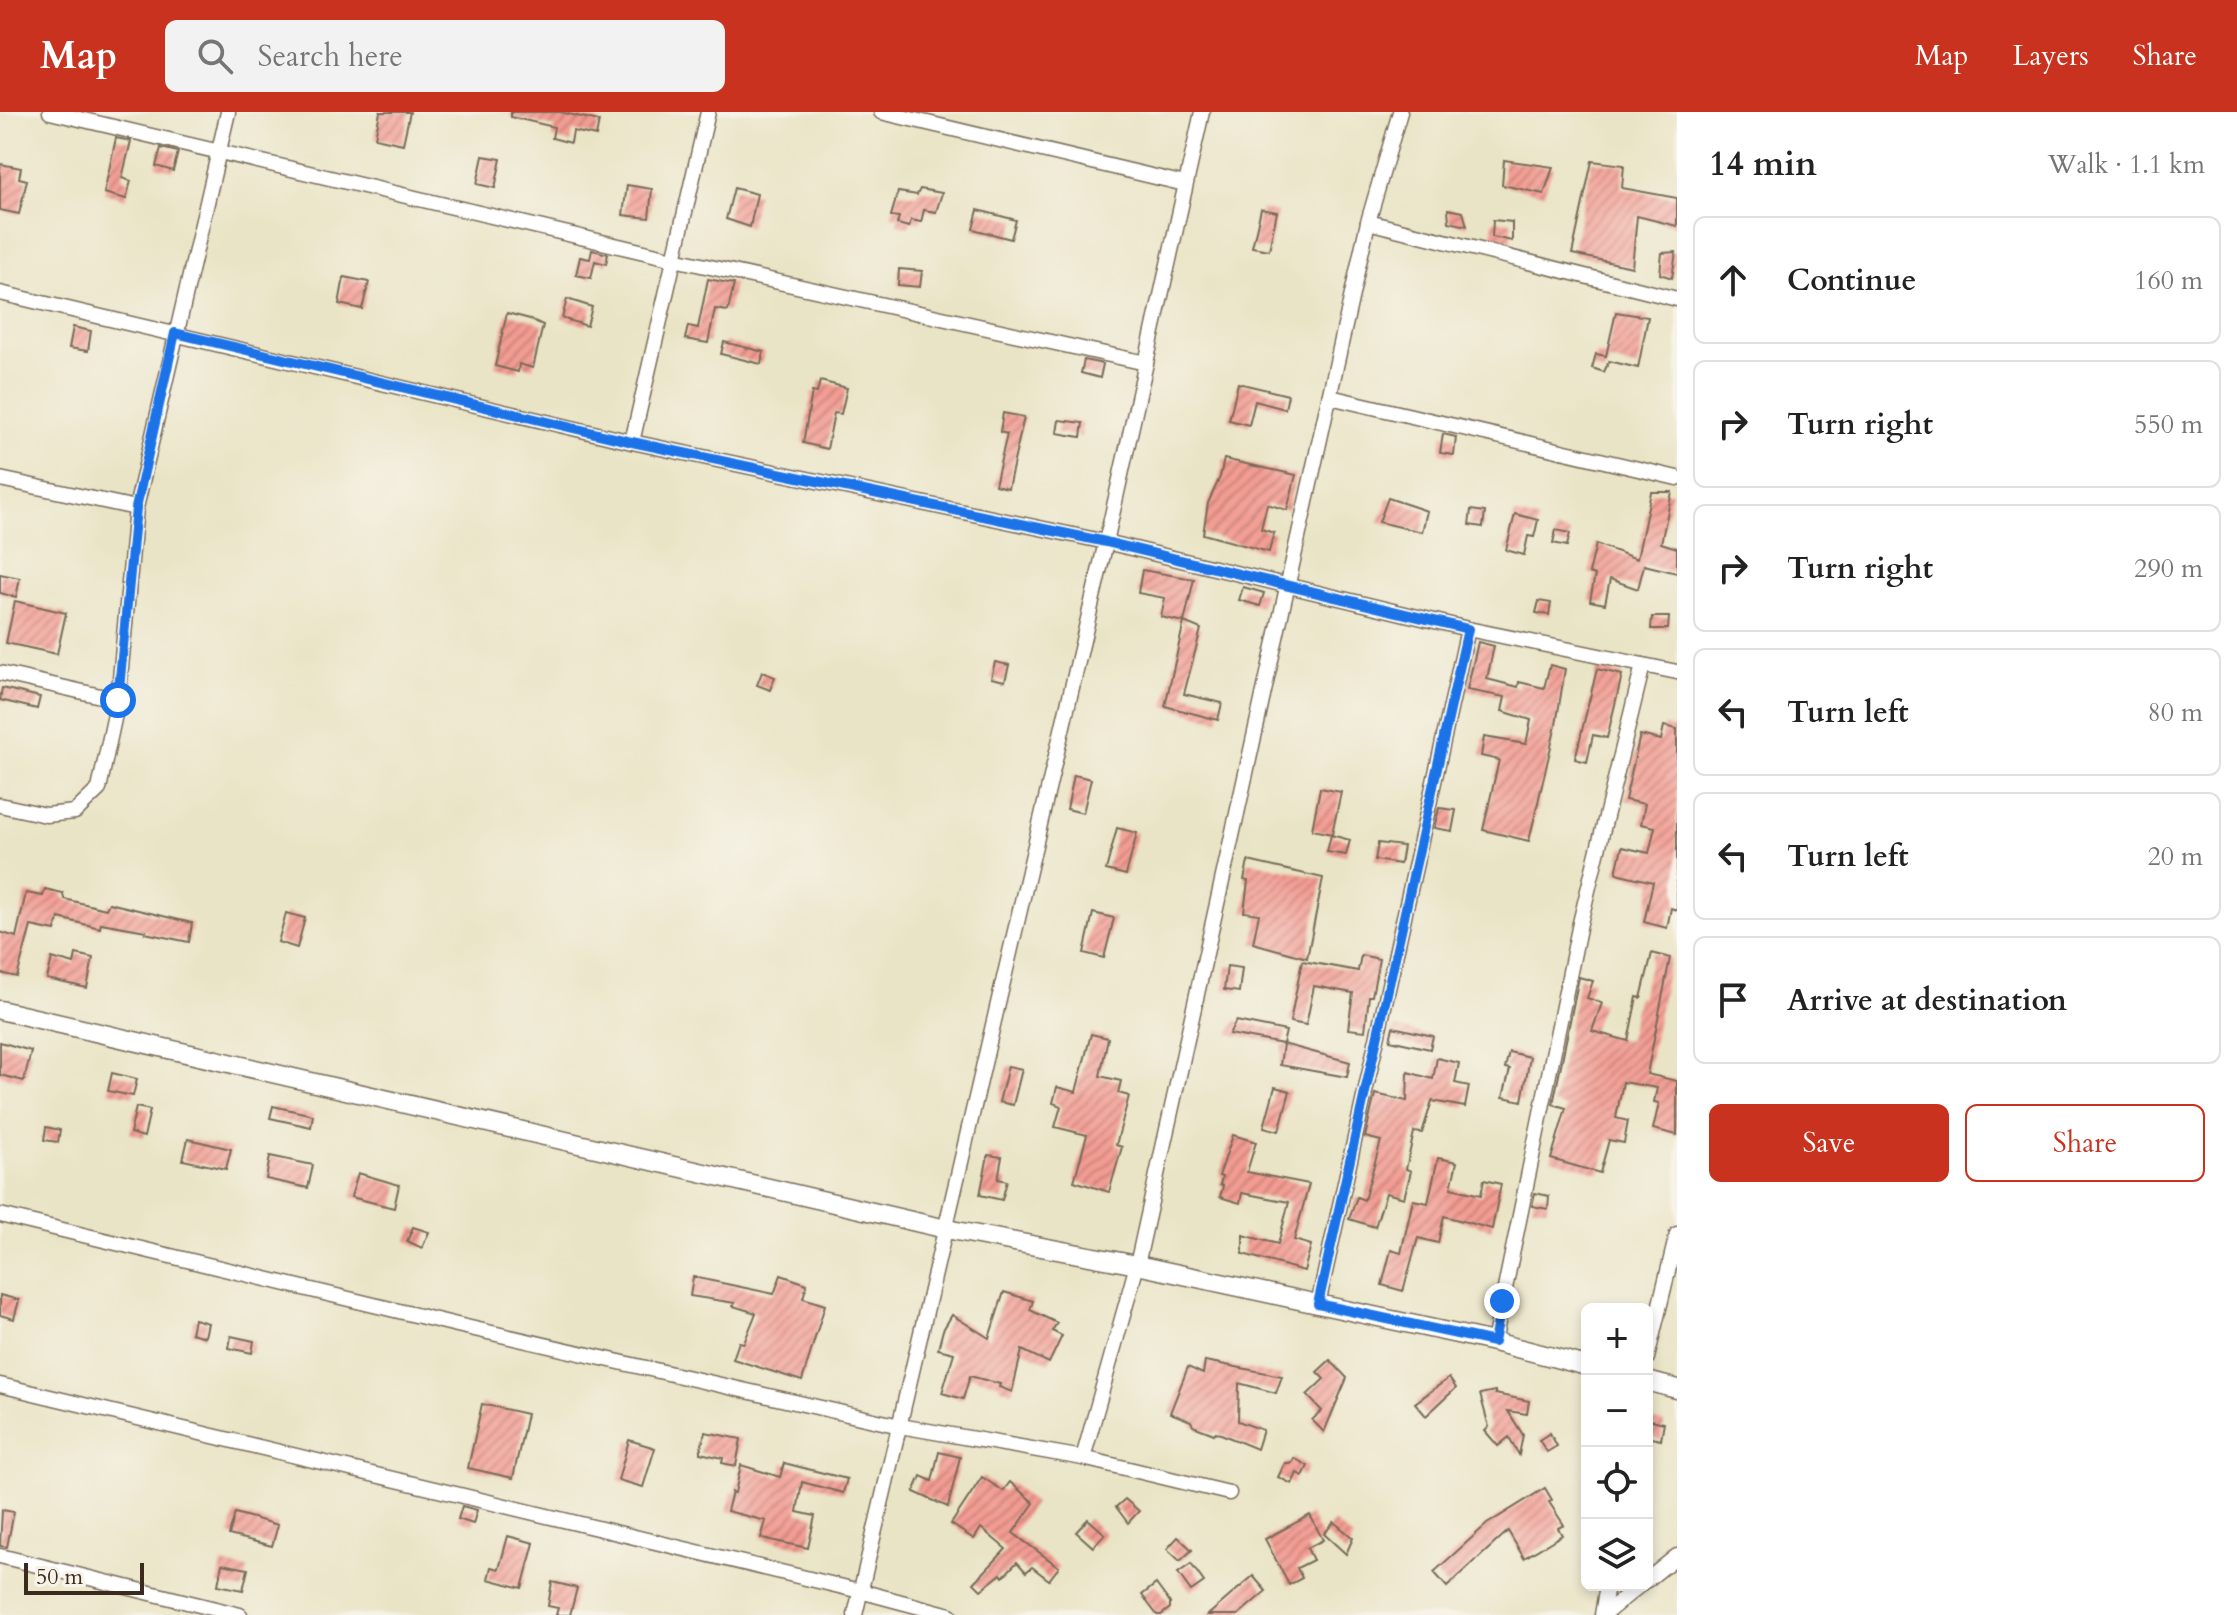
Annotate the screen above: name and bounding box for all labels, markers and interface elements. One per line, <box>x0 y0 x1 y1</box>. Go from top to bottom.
search box <box>165 20 725 92</box>
text: Map <box>40 30 117 82</box>
icon: search <box>193 34 237 78</box>
text: Search here <box>257 36 403 77</box>
text: Map <box>1915 37 1968 75</box>
text: Layers <box>2012 37 2089 75</box>
text: Share <box>2133 37 2197 75</box>
text: 14 min <box>1709 141 1817 187</box>
text: Walk · 1.1 km <box>2048 147 2205 182</box>
icon: ahead <box>1711 258 1755 302</box>
text: Continue <box>1787 260 1916 301</box>
text: 160 m <box>2134 263 2203 298</box>
icon: right <box>1711 402 1755 446</box>
text: Turn right <box>1787 404 1933 445</box>
text: 550 m <box>2134 407 2203 442</box>
icon: right <box>1711 546 1755 590</box>
text: Turn right <box>1787 548 1933 589</box>
text: 290 m <box>2134 551 2203 586</box>
route start <box>100 682 136 718</box>
icon: left <box>1711 690 1755 734</box>
text: Turn left <box>1787 692 1909 733</box>
text: 80 m <box>2147 695 2203 730</box>
icon: left <box>1711 834 1755 878</box>
text: Turn left <box>1787 836 1909 877</box>
text: 20 m <box>2147 839 2203 874</box>
icon: arrive <box>1711 978 1755 1022</box>
text: Arrive at destination <box>1787 980 2067 1021</box>
button: Save <box>1709 1104 1949 1182</box>
button: Share <box>1965 1104 2205 1182</box>
route end <box>1484 1283 1520 1319</box>
map controls <box>1581 1303 1653 1591</box>
button: + <box>1581 1303 1653 1375</box>
button: − <box>1581 1375 1653 1447</box>
button: locate <box>1581 1447 1653 1519</box>
button: layers <box>1581 1519 1653 1591</box>
scale bar <box>24 1559 144 1595</box>
text: 50 m <box>36 1562 83 1592</box>

